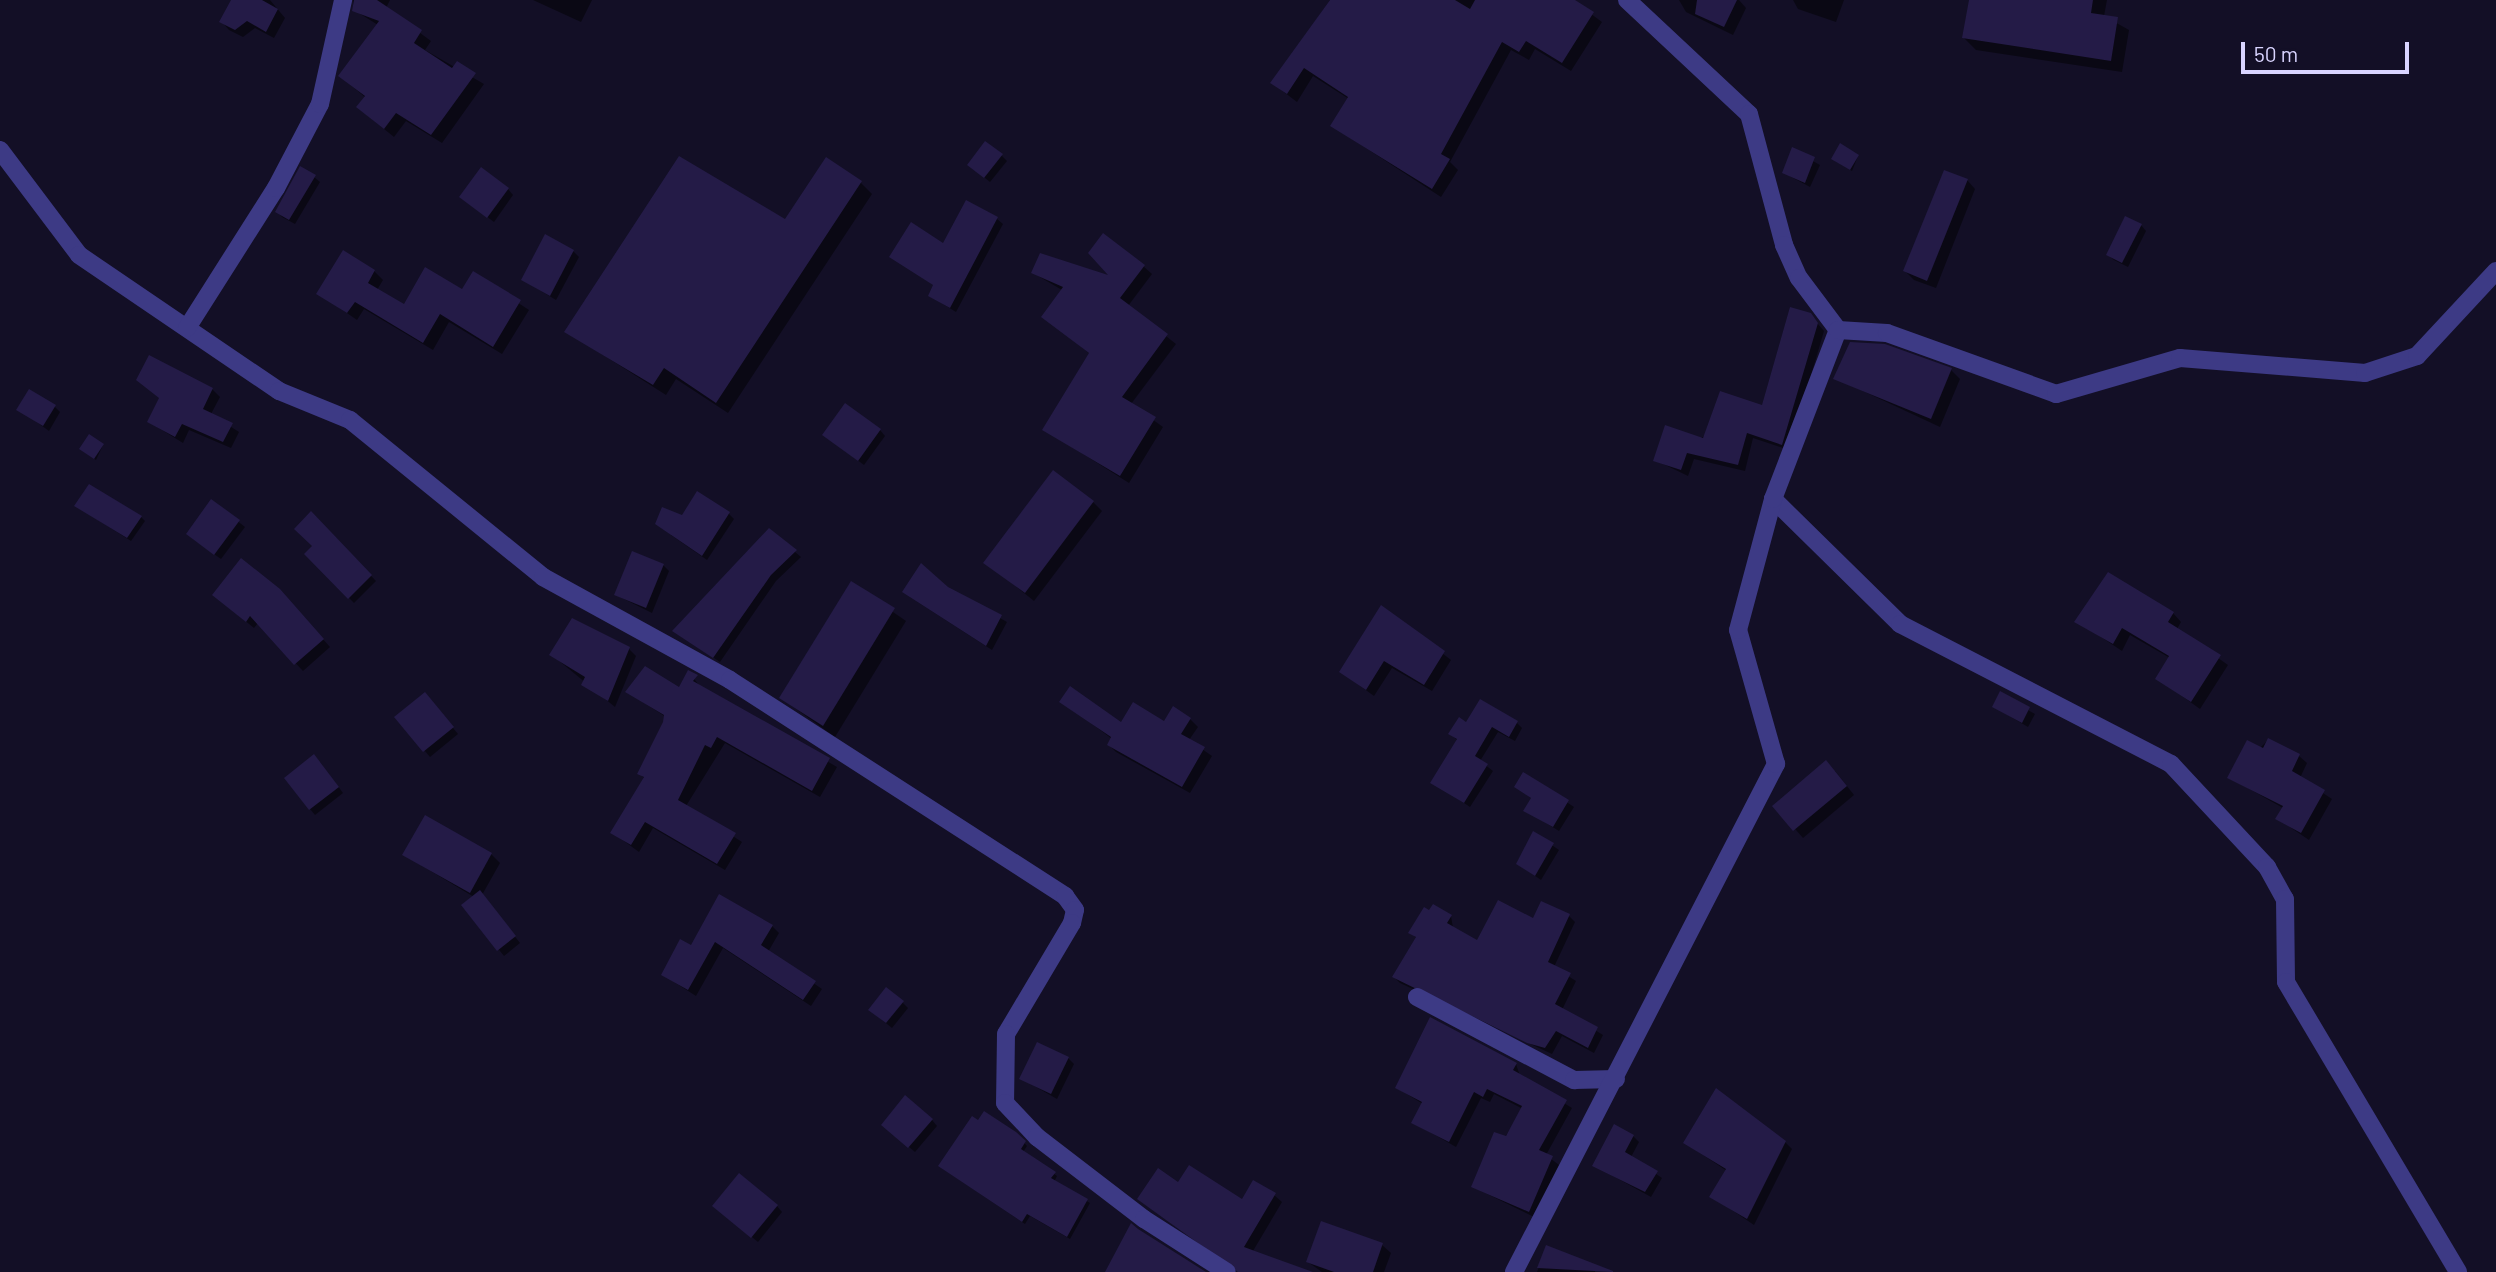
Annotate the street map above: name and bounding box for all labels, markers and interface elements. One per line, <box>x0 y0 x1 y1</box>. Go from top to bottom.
scale bar <box>2244 28 2412 72</box>
text: 50 m <box>2254 41 2298 66</box>

